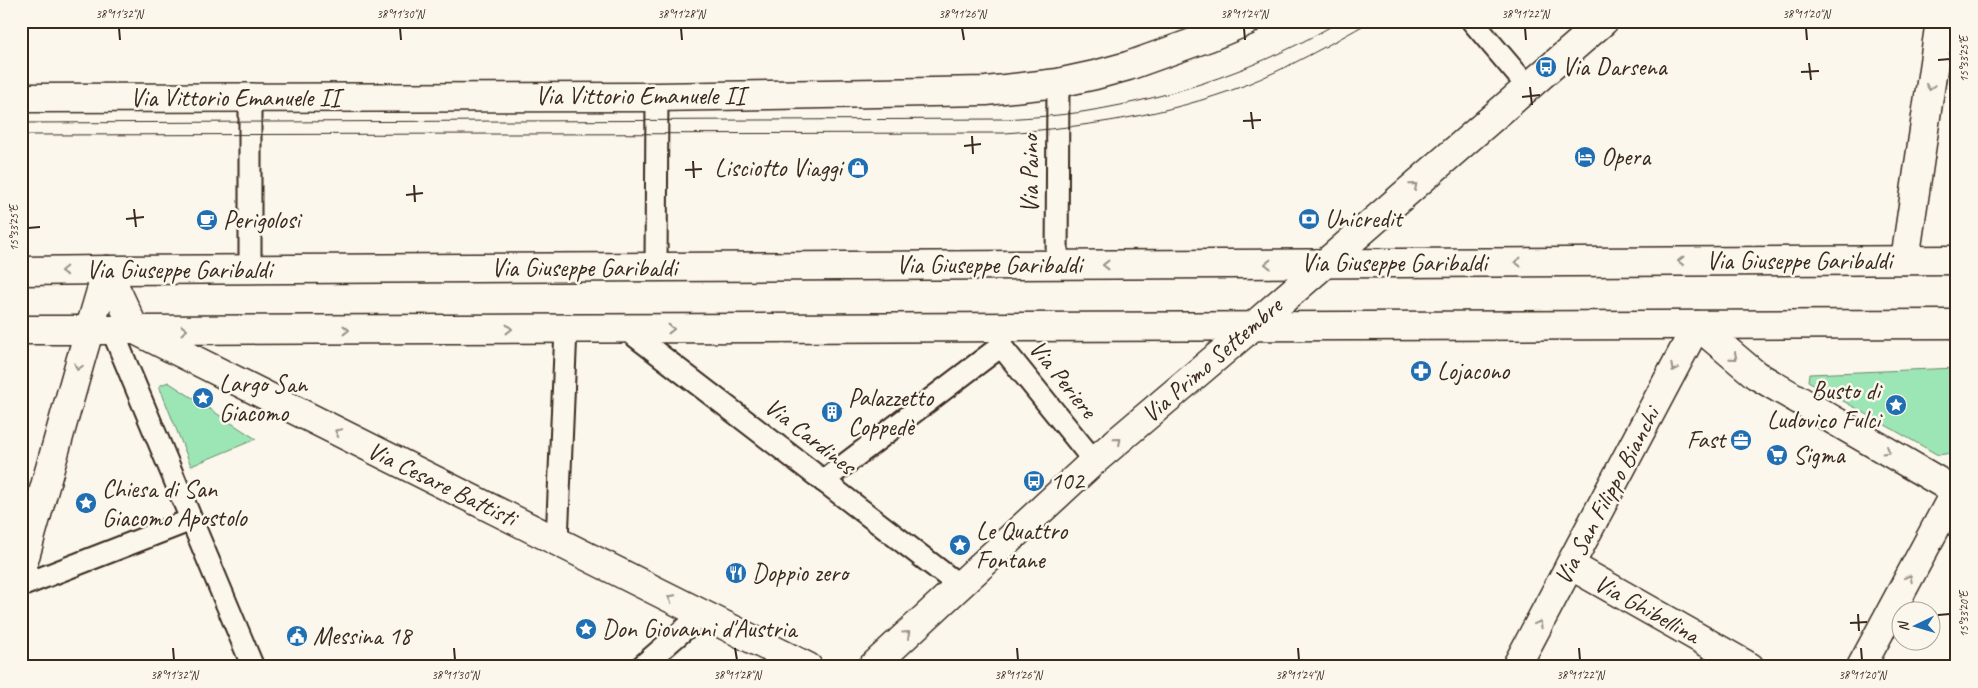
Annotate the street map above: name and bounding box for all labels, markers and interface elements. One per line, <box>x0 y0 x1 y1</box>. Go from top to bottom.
text: 38°11'32"N <box>95 6 144 22</box>
text: 38°11'30"N <box>376 6 425 22</box>
text: 38°11'28"N <box>657 6 706 22</box>
text: 38°11'26"N <box>938 6 987 22</box>
text: 38°11'24"N <box>1220 6 1269 22</box>
text: 38°11'22"N <box>1501 6 1550 22</box>
text: 38°11'20"N <box>1782 6 1831 22</box>
text: 15°33'25"E <box>1956 34 1972 82</box>
place label: Via Darsena <box>1562 51 1669 83</box>
bus stop icon: Via Darsena <box>1534 55 1558 79</box>
street label: Via Vittorio Emanuele II <box>535 80 750 112</box>
street label: Via Vittorio Emanuele II <box>130 82 345 114</box>
one-way arrow <box>1926 82 1936 91</box>
street label: Via Paino <box>1014 132 1046 213</box>
place label: Opera <box>1601 141 1652 173</box>
hotel icon: Opera <box>1573 145 1597 169</box>
place label: Lisciotto Viaggi <box>715 152 845 184</box>
shop icon: Lisciotto Viaggi <box>846 156 870 180</box>
one-way arrow <box>1408 182 1417 191</box>
text: 15°33'25"E <box>6 203 22 251</box>
place label: Unicredit <box>1325 203 1404 235</box>
place label: Perigolosi <box>223 204 303 236</box>
bank icon: Unicredit <box>1297 207 1321 231</box>
cafe icon: Perigolosi <box>195 208 219 232</box>
street label: Via Giuseppe Garibaldi <box>1706 245 1895 277</box>
street label: Via Giuseppe Garibaldi <box>1301 247 1490 279</box>
street label: Via Giuseppe Garibaldi <box>896 249 1085 281</box>
street label: Via Giuseppe Garibaldi <box>491 252 680 284</box>
street label: Via Giuseppe Garibaldi <box>86 254 275 286</box>
one-way arrow <box>1676 256 1684 267</box>
one-way arrow <box>1514 257 1522 267</box>
one-way arrow <box>1264 259 1272 269</box>
one-way arrow <box>1101 260 1109 270</box>
one-way arrow <box>60 266 68 276</box>
street label: Via Primo Settembre <box>1135 289 1290 430</box>
one-way arrow <box>505 324 513 334</box>
one-way arrow <box>668 324 675 334</box>
one-way arrow <box>180 325 188 335</box>
one-way arrow <box>342 325 350 335</box>
street label: Via Periere <box>1022 333 1105 426</box>
one-way arrow <box>1728 351 1737 360</box>
place label: Lojacono <box>1437 355 1510 387</box>
pharmacy icon: Lojacono <box>1409 359 1433 383</box>
one-way arrow <box>74 363 84 371</box>
one-way arrow <box>1671 363 1681 372</box>
place label: Largo San Giacomo <box>219 368 309 429</box>
place label: Busto di Ludovico Fulci <box>1767 375 1883 436</box>
place label: Palazzetto Coppedè <box>848 382 934 443</box>
place icon: Largo San Giacomo <box>191 386 215 410</box>
street label: Via Cardines <box>758 391 864 483</box>
place icon: Busto di Ludovico Fulci <box>1884 393 1908 417</box>
street label: Via San Filippo Bianchi <box>1547 399 1669 590</box>
building icon: Palazzetto Coppedè <box>820 400 844 424</box>
place label: Fast <box>1687 424 1728 456</box>
one-way arrow <box>334 428 343 438</box>
office icon: Fast <box>1729 428 1753 452</box>
street label: Via Cesare Battisti <box>362 434 525 535</box>
one-way arrow <box>1112 438 1121 447</box>
place label: Sigma <box>1793 439 1847 471</box>
supermarket icon: Sigma <box>1765 443 1789 467</box>
one-way arrow <box>1881 445 1890 455</box>
place label: 102 <box>1050 465 1086 497</box>
bus stop icon: 102 <box>1022 469 1046 493</box>
place label: Chiesa di San Giacomo Apostolo <box>102 473 248 534</box>
place icon: Chiesa di San Giacomo Apostolo <box>74 491 98 515</box>
place label: Le Quattro Fontane <box>976 515 1068 576</box>
place icon: Le Quattro Fontane <box>948 533 972 557</box>
place label: Doppio zero <box>752 557 851 589</box>
restaurant icon: Doppio zero <box>724 561 748 585</box>
street label: Via Ghibellina <box>1589 567 1708 652</box>
one-way arrow <box>1902 574 1912 583</box>
text: 15°33'20"E <box>1956 589 1972 637</box>
one-way arrow <box>667 594 676 604</box>
north arrow <box>1890 600 1940 650</box>
place label: Don Giovanni d'Austria <box>602 613 799 645</box>
place icon: Don Giovanni d'Austria <box>574 617 598 641</box>
place label: Messina 18 <box>313 620 414 652</box>
one-way arrow <box>1533 620 1543 629</box>
text: N <box>1894 620 1912 632</box>
public building icon: Messina 18 <box>285 624 309 648</box>
one-way arrow <box>902 631 911 640</box>
text: 38°11'32"N <box>150 667 199 683</box>
text: 38°11'30"N <box>431 667 480 683</box>
text: 38°11'28"N <box>713 667 762 683</box>
text: 38°11'26"N <box>994 667 1043 683</box>
text: 38°11'24"N <box>1275 667 1324 683</box>
text: 38°11'22"N <box>1556 667 1605 683</box>
text: 38°11'20"N <box>1838 667 1887 683</box>

